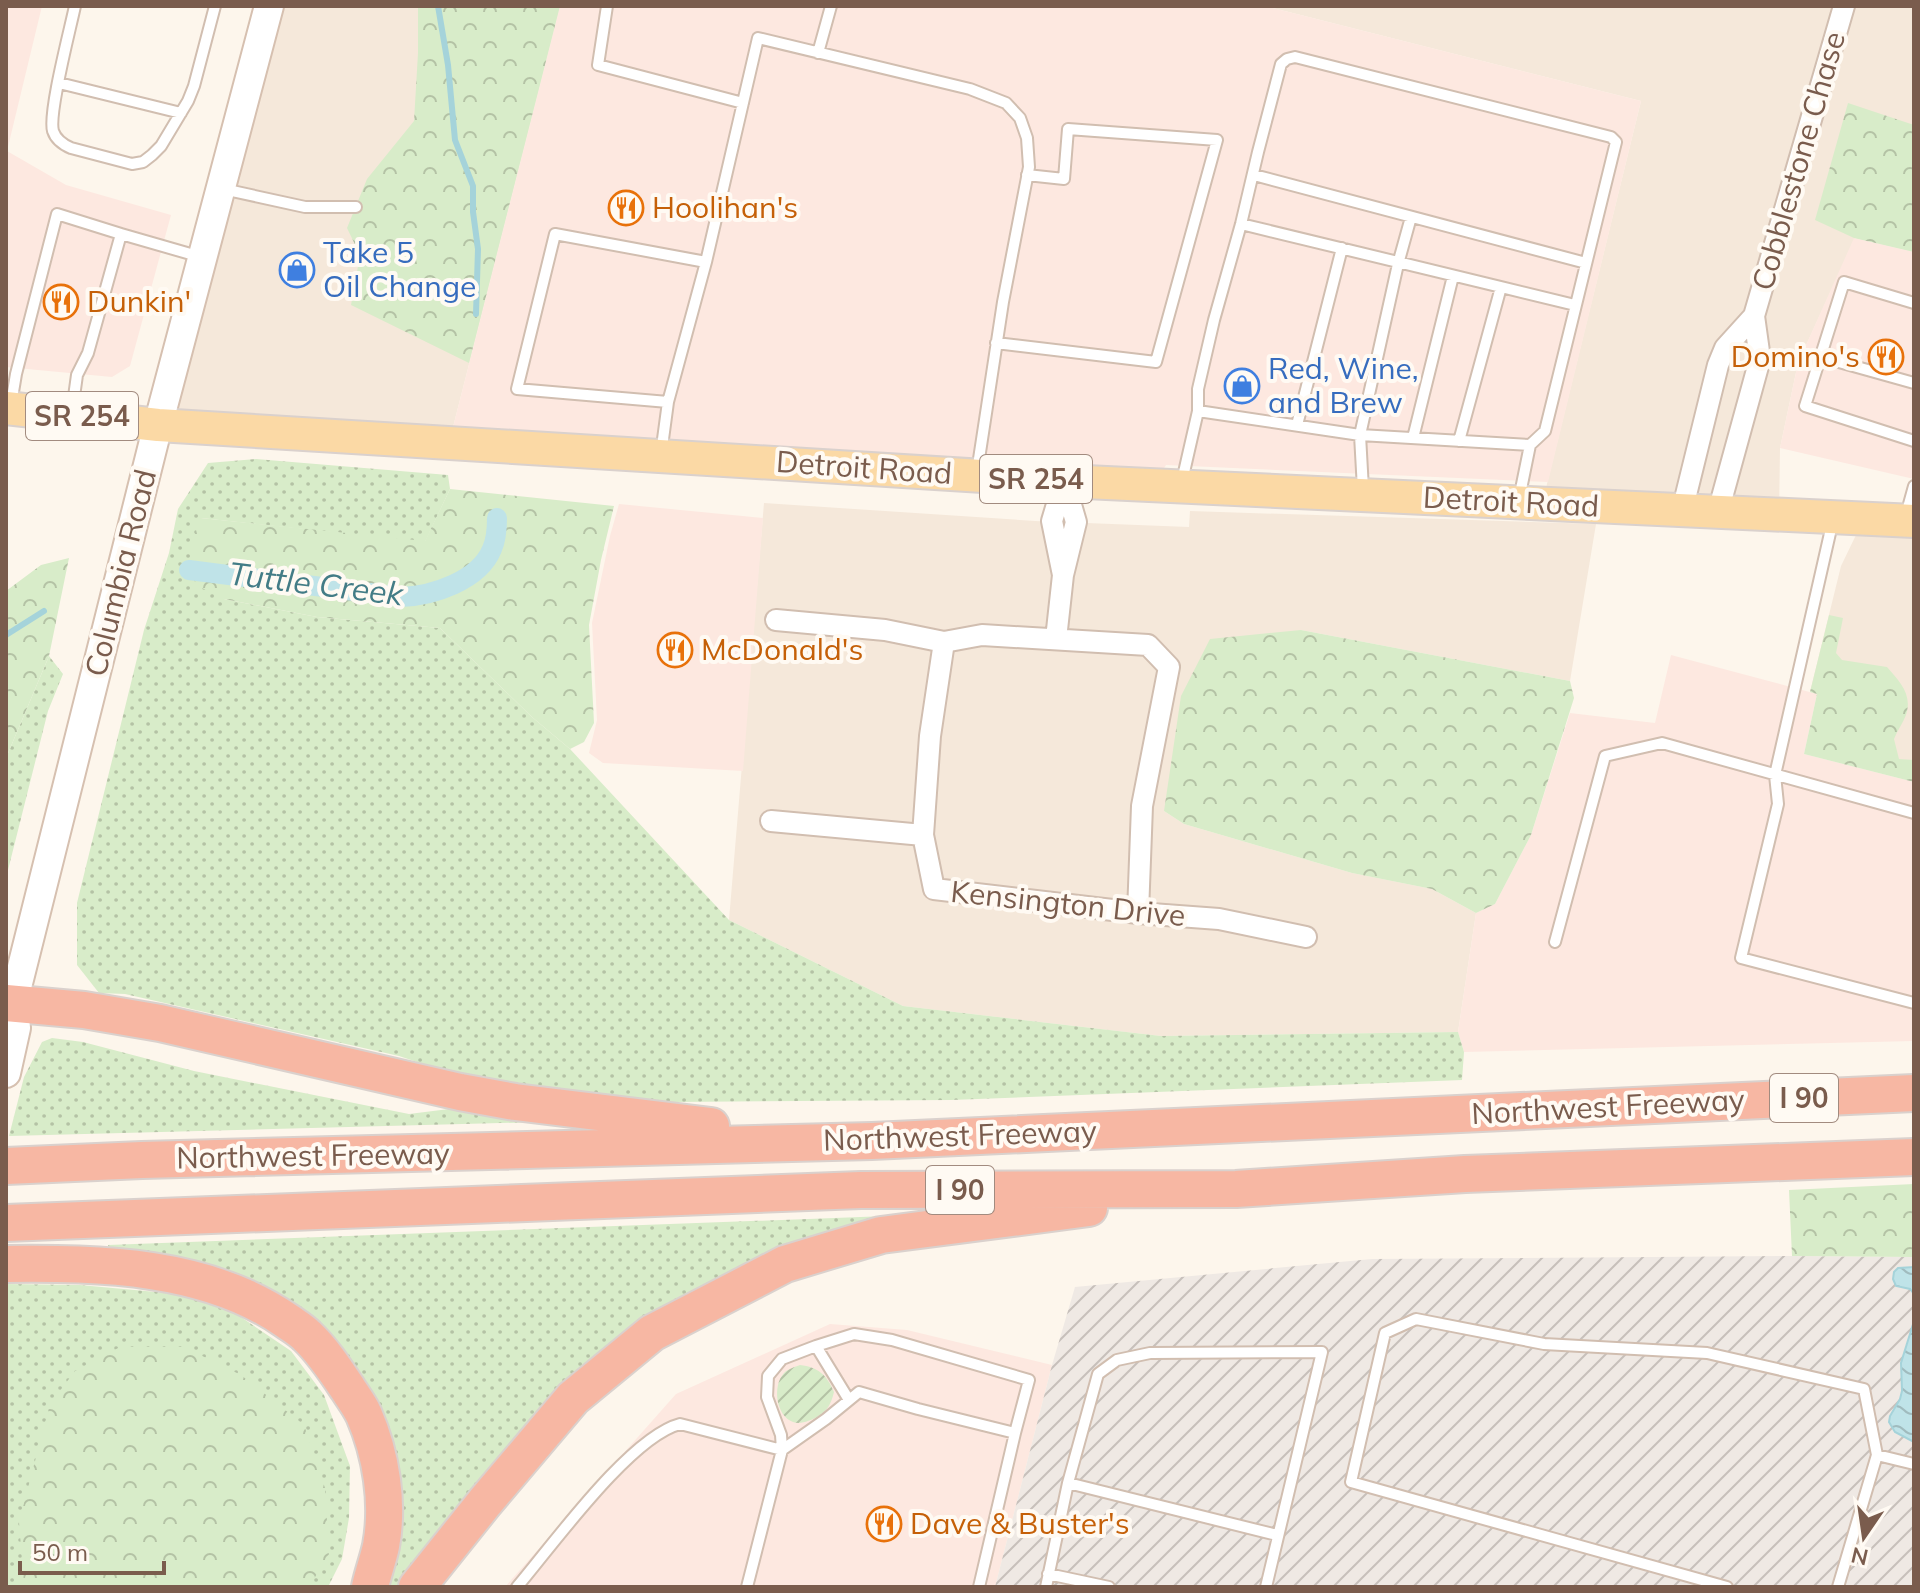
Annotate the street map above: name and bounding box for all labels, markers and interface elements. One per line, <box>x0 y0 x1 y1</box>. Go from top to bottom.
street label: Cobblestone Chase <box>1743 27 1853 294</box>
place label: Hoolihan's <box>652 188 798 226</box>
restaurant icon: Hoolihan's <box>607 189 645 227</box>
place label: Take 5 Oil Change <box>323 233 476 305</box>
shop icon: Take 5 Oil Change <box>278 251 316 289</box>
place label: Dunkin' <box>87 282 191 320</box>
restaurant icon: Dunkin' <box>42 283 80 321</box>
place label: Domino's <box>1731 337 1860 375</box>
restaurant icon: Domino's <box>1867 338 1905 376</box>
place label: Red, Wine, and Brew <box>1268 349 1419 421</box>
shop icon: Red, Wine, and Brew <box>1223 367 1261 405</box>
road number: SR 254 <box>26 392 138 440</box>
street label: Detroit Road <box>775 442 953 492</box>
road number: SR 254 <box>980 455 1092 503</box>
street label: Columbia Road <box>76 465 164 680</box>
street label: Detroit Road <box>1422 477 1600 525</box>
water label: Tuttle Creek <box>227 552 407 614</box>
place label: McDonald's <box>701 630 863 668</box>
restaurant icon: McDonald's <box>656 631 694 669</box>
street label: Kensington Drive <box>949 872 1187 934</box>
road number: I 90 <box>1770 1074 1838 1122</box>
street label: Northwest Freeway <box>1470 1080 1746 1132</box>
street label: Northwest Freeway <box>823 1111 1097 1159</box>
street label: Northwest Freeway <box>176 1134 450 1176</box>
road number: I 90 <box>926 1166 994 1214</box>
north arrow <box>1824 1497 1904 1577</box>
place label: Dave & Buster's <box>910 1504 1130 1542</box>
restaurant icon: Dave & Buster's <box>865 1505 903 1543</box>
scale bar <box>20 1525 164 1575</box>
text: 50 m <box>32 1537 88 1567</box>
text: N <box>1848 1541 1871 1572</box>

